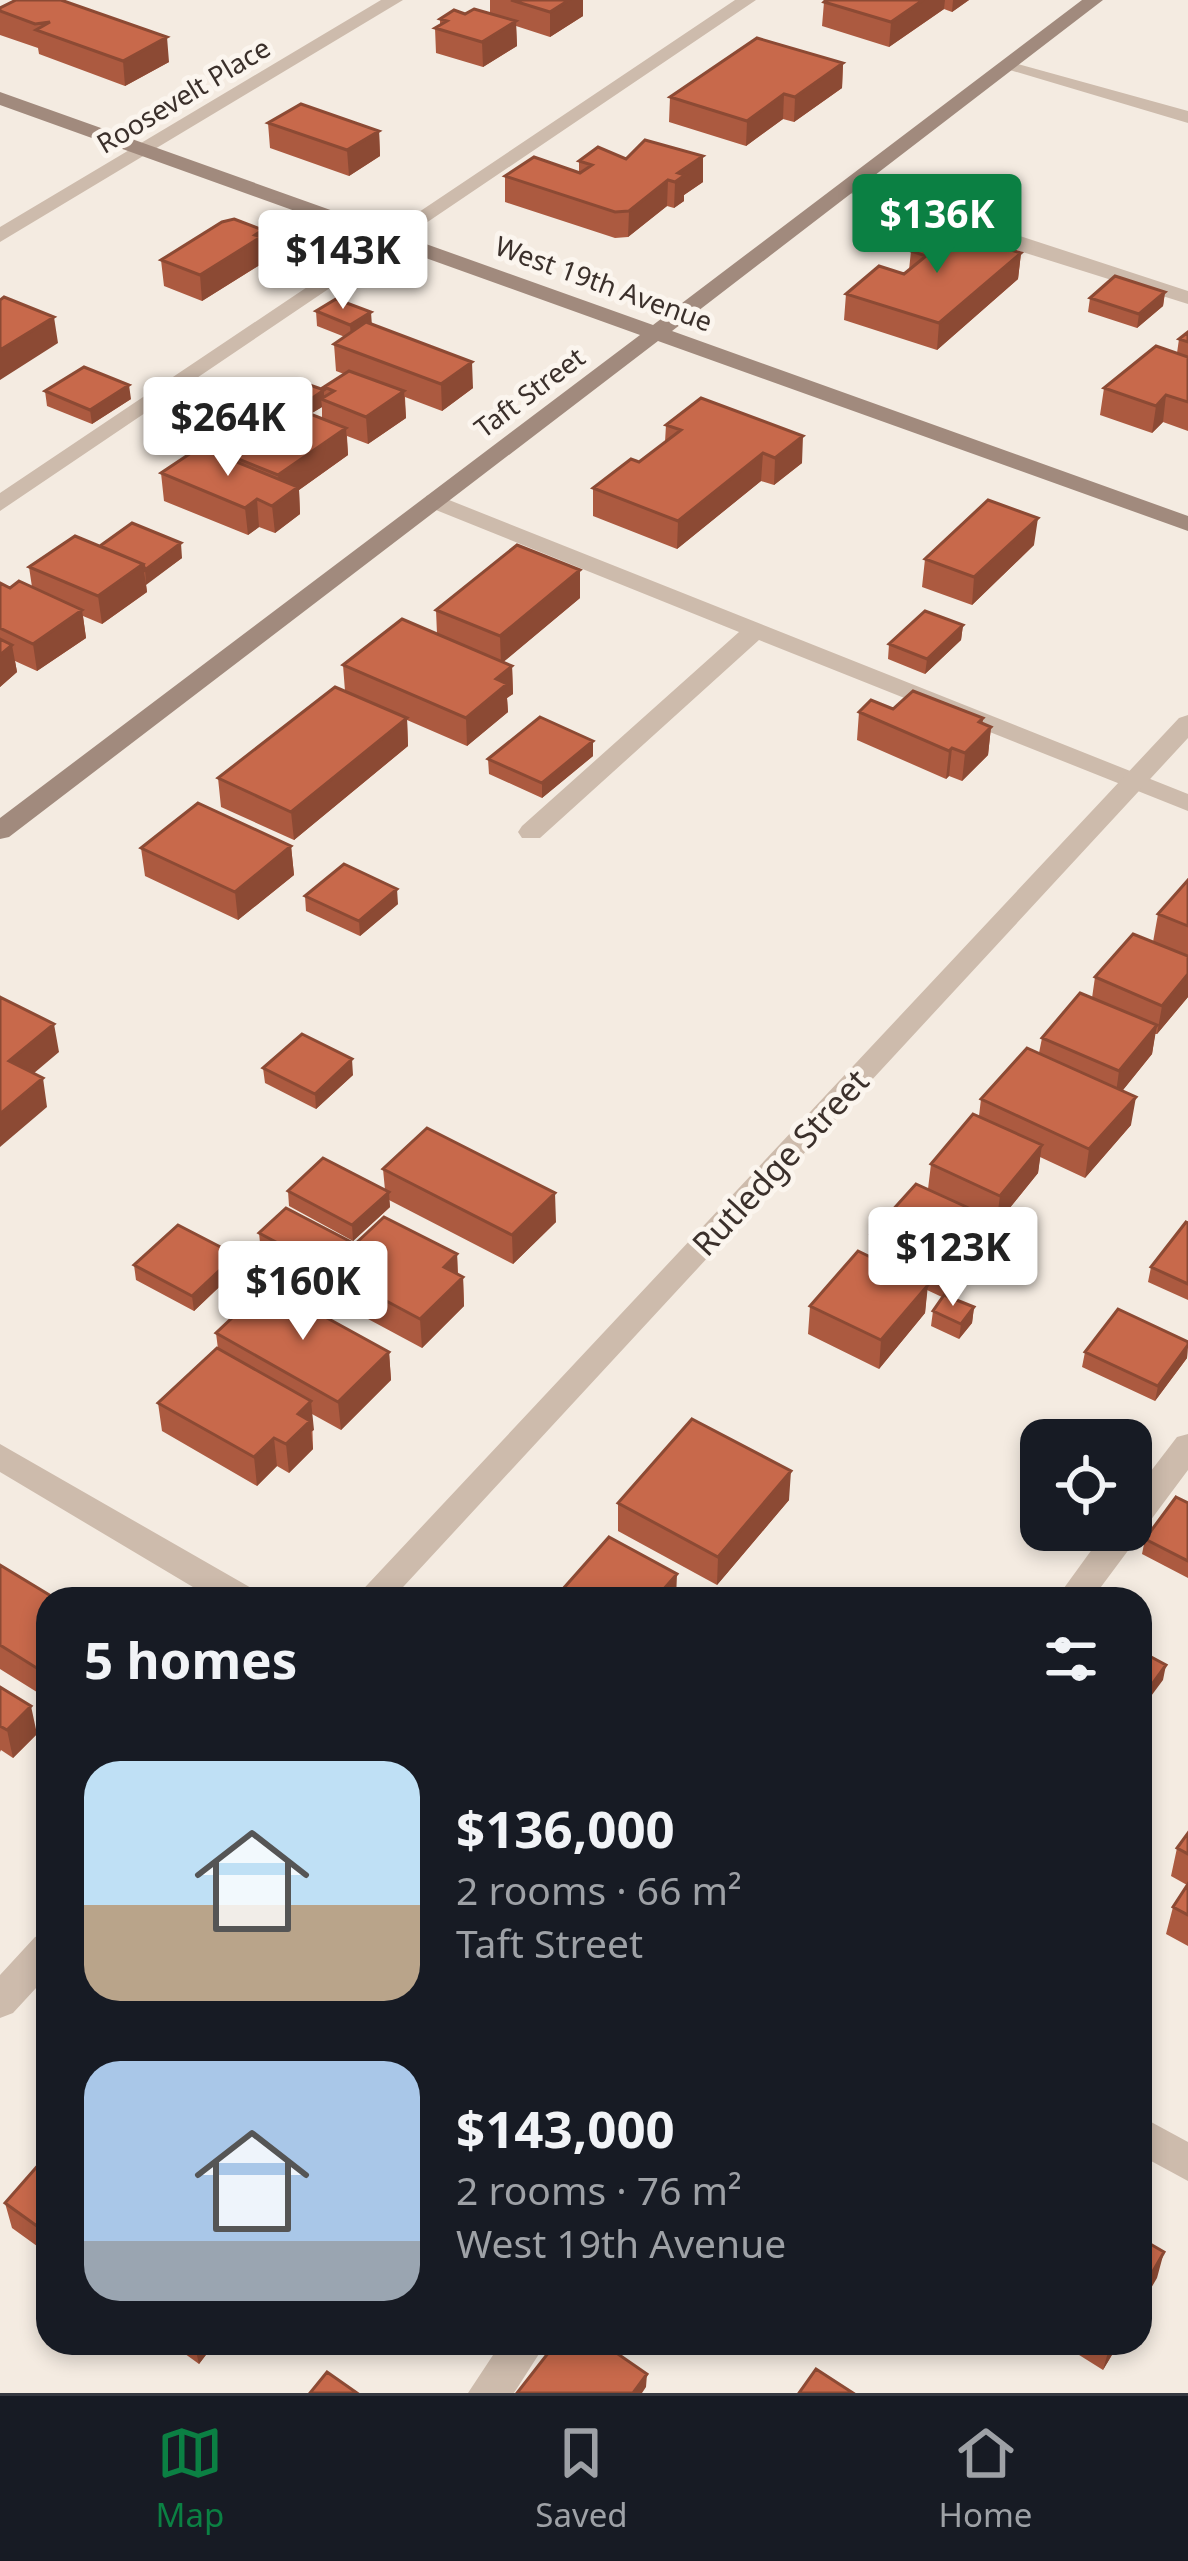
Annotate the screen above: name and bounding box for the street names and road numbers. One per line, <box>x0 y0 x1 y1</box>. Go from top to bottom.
street label: Roosevelt Place <box>89 29 277 161</box>
street label: West 19th Avenue <box>490 227 718 339</box>
street label: Taft Street <box>466 338 592 446</box>
street label: Rutledge Street <box>682 1059 878 1265</box>

